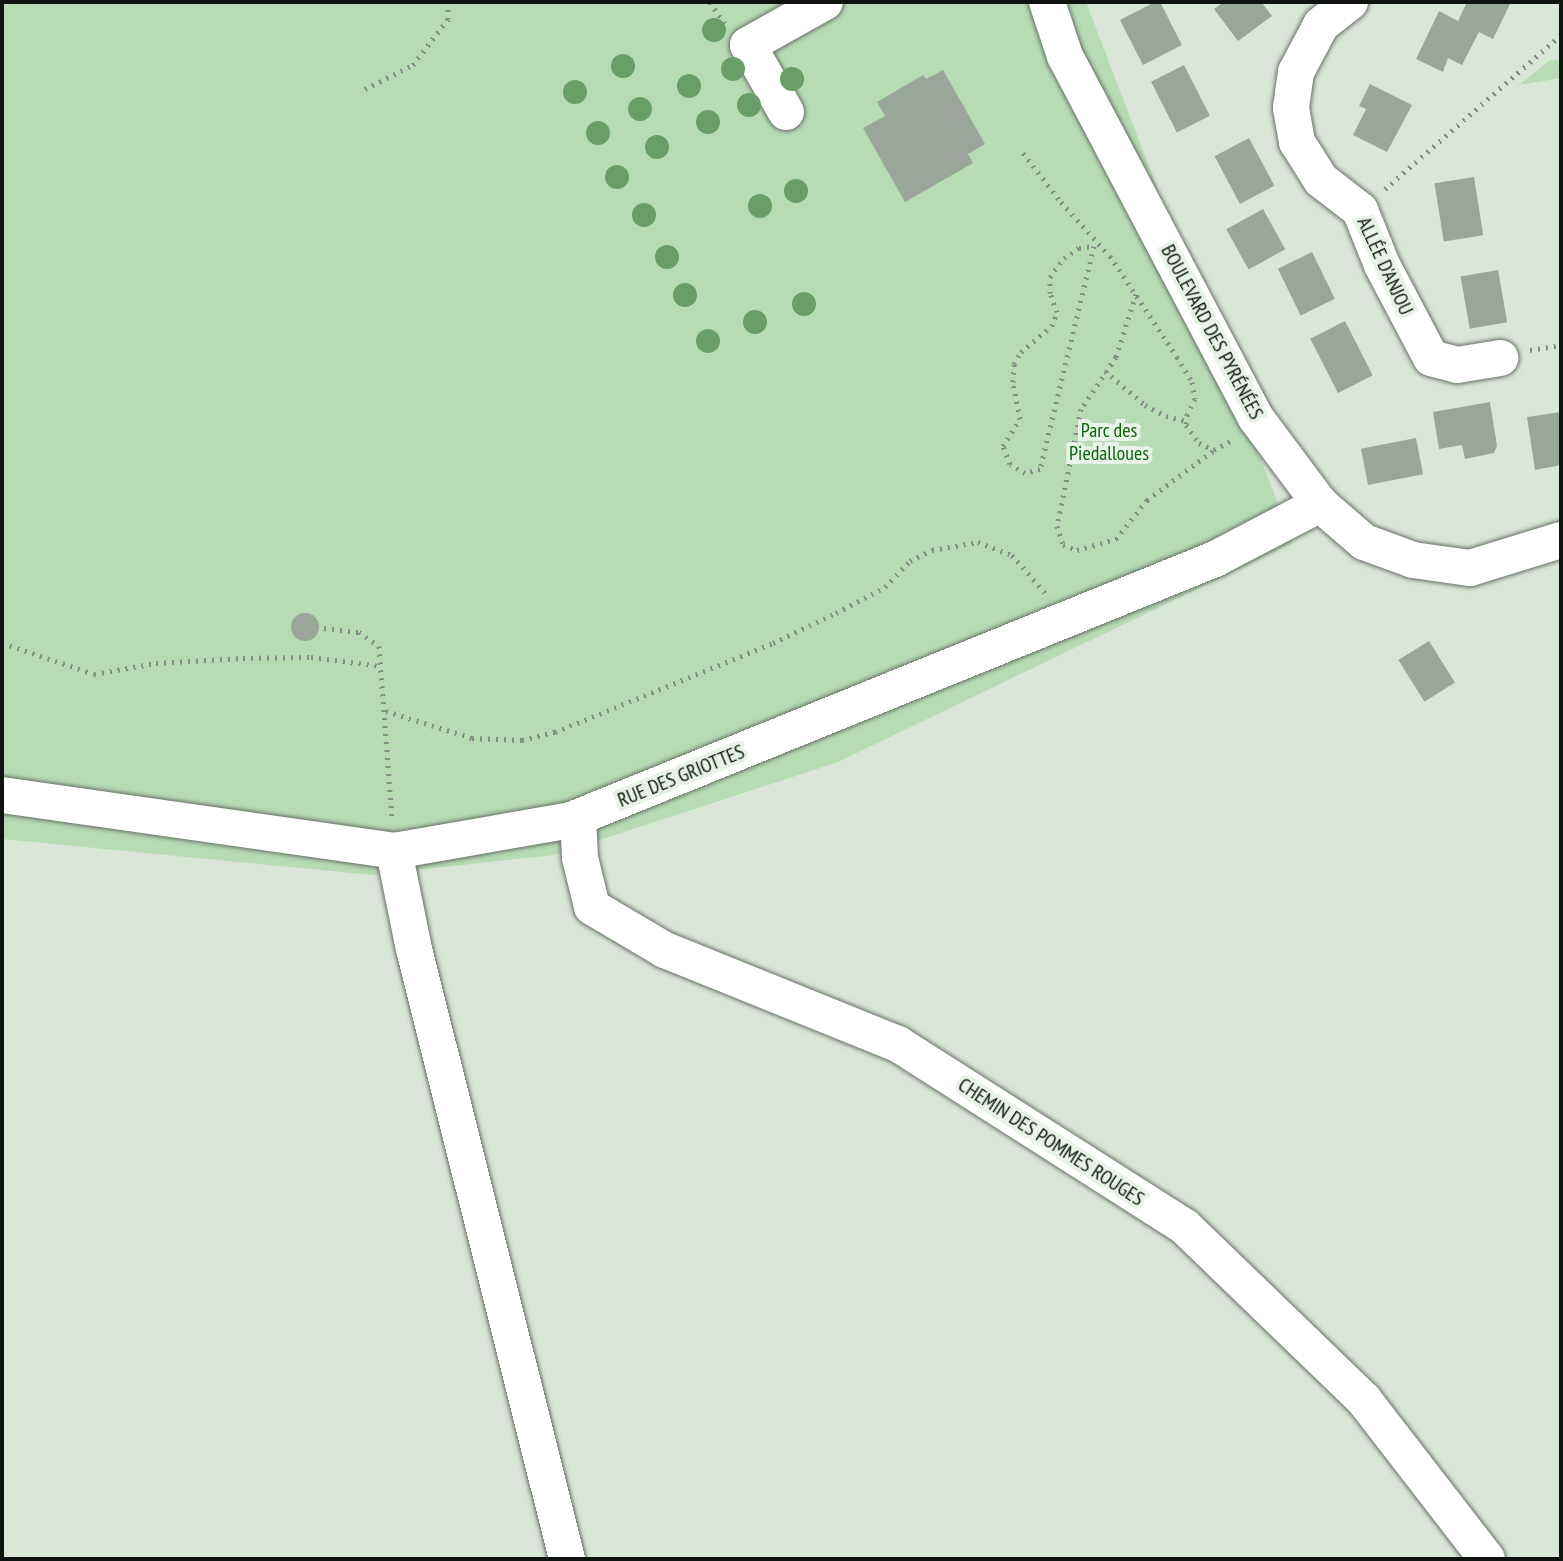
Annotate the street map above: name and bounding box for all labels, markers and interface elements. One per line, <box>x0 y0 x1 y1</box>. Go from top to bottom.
street label: ALLÉE D'ANJOU <box>1352 213 1418 319</box>
street label: BOULEVARD DES PYRÉNÉES <box>1156 241 1268 423</box>
park label: Parc des Piedalloues <box>1069 418 1149 465</box>
street label: RUE DES GRIOTTES <box>614 740 748 812</box>
street label: CHEMIN DES POMMES ROUGES <box>954 1073 1148 1211</box>

